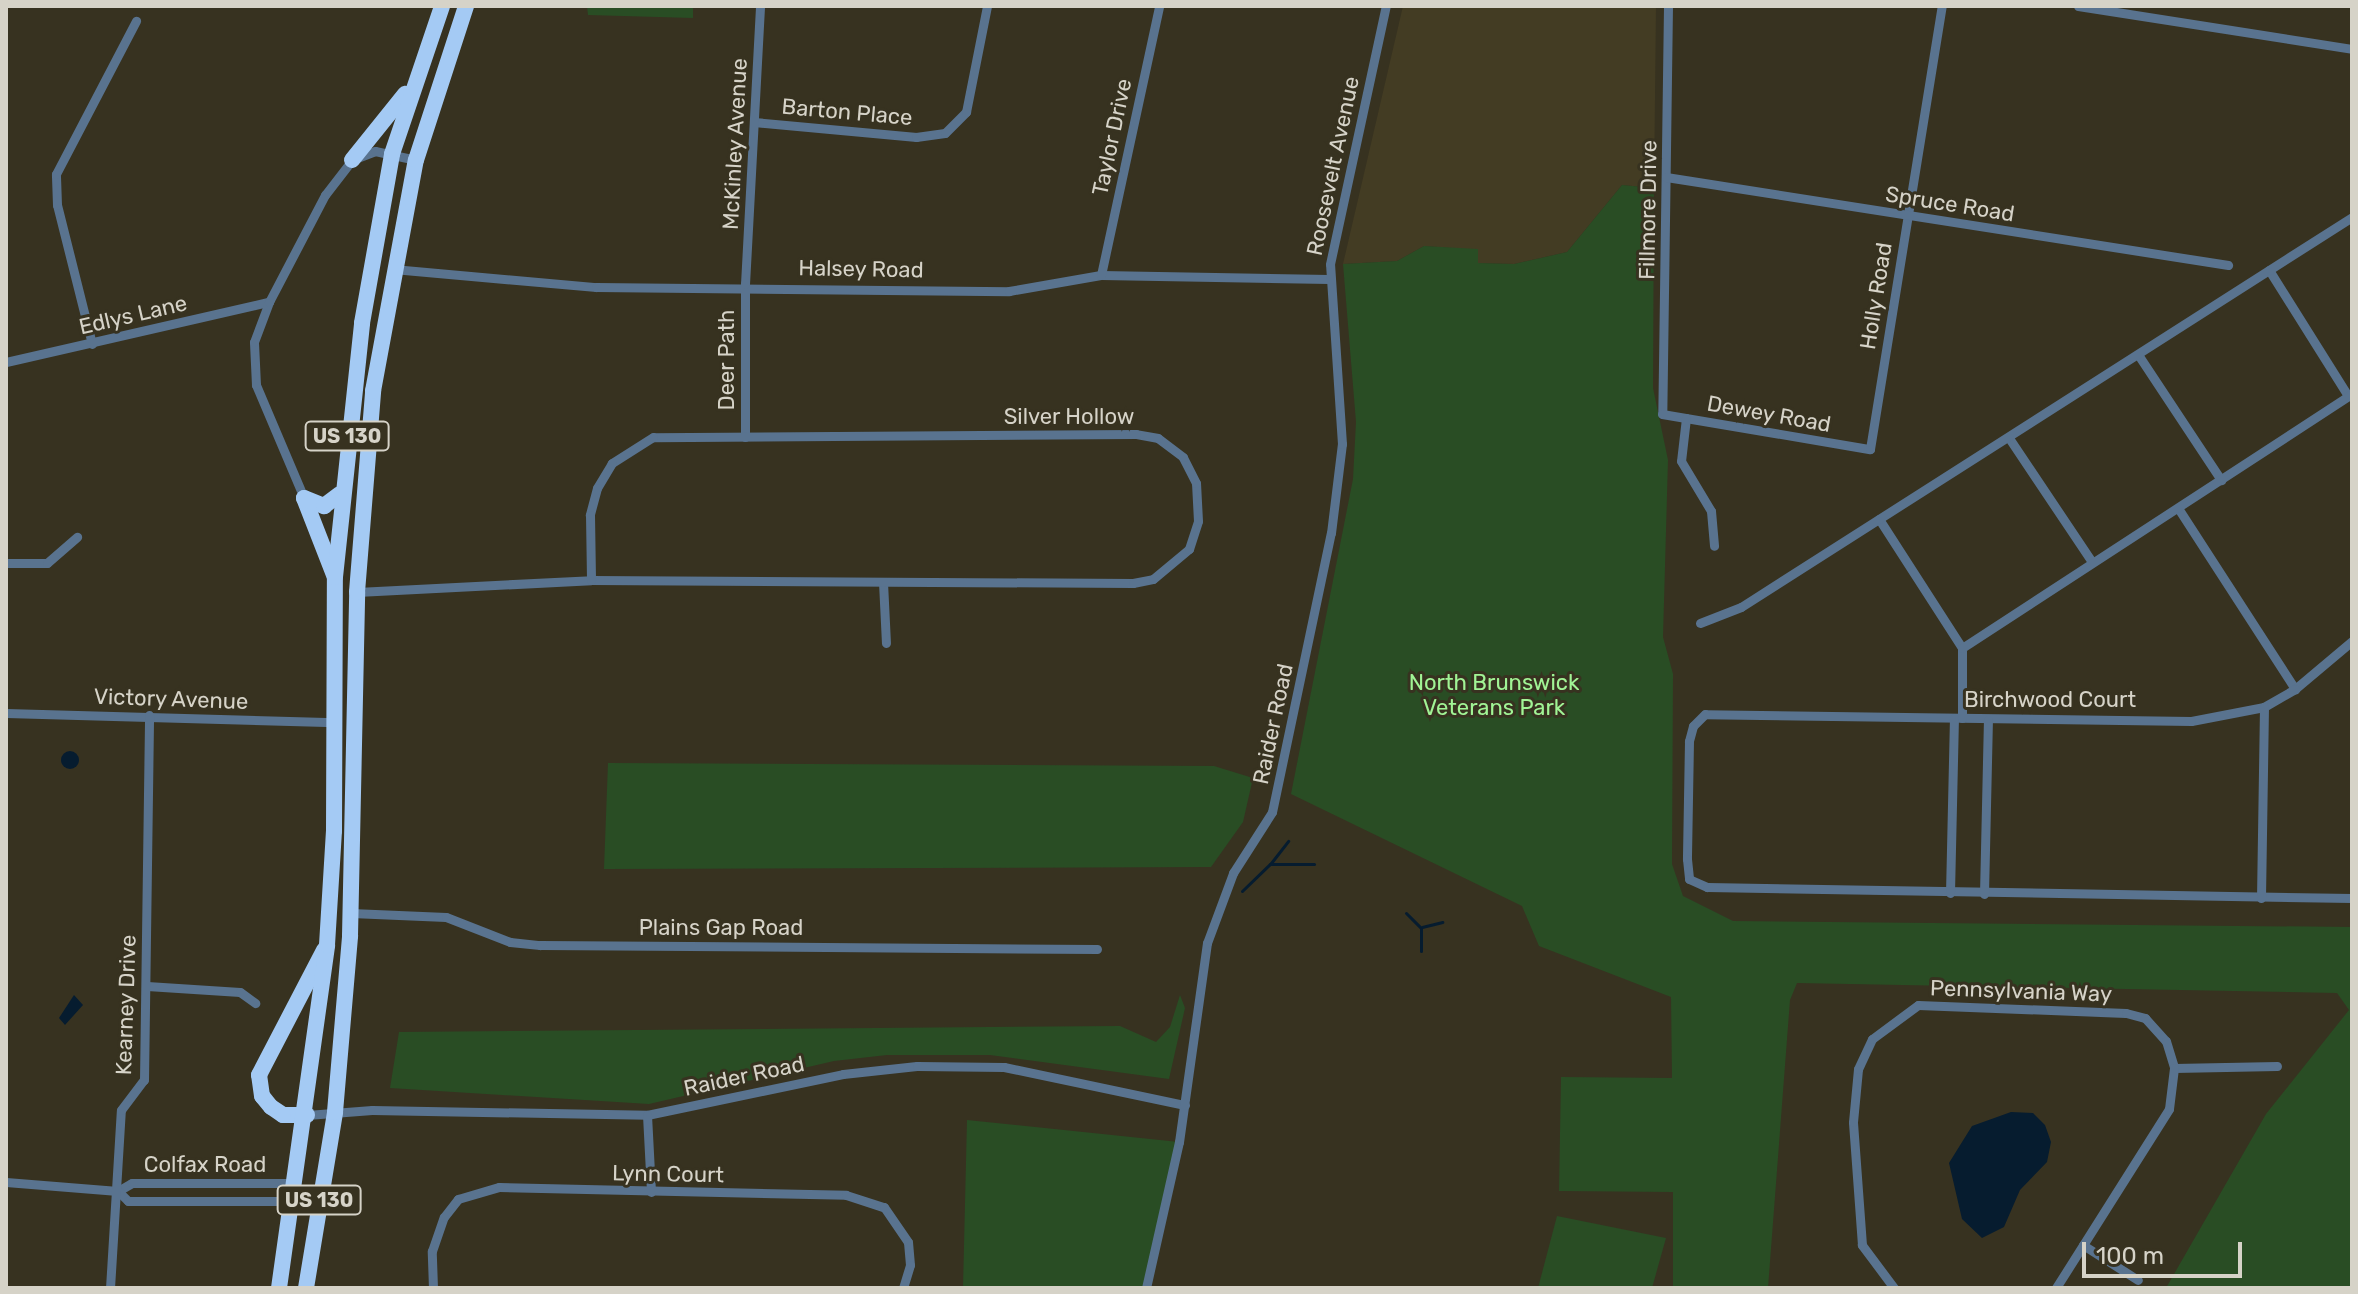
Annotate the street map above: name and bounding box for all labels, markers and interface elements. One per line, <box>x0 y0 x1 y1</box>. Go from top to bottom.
street label: McKinley Avenue <box>717 57 753 231</box>
street label: Roosevelt Avenue <box>1301 74 1365 258</box>
street label: Taylor Drive <box>1087 76 1137 198</box>
street label: Barton Place <box>780 93 914 131</box>
street label: Fillmore Drive <box>1634 140 1662 280</box>
street label: Spruce Road <box>1884 181 2016 227</box>
street label: Holly Road <box>1854 240 1898 352</box>
street label: Halsey Road <box>798 255 924 283</box>
street label: Edlys Lane <box>76 290 190 340</box>
street label: Deer Path <box>714 309 740 411</box>
street label: Dewey Road <box>1705 390 1833 438</box>
street label: Silver Hollow <box>1003 404 1135 430</box>
road number: US 130 <box>303 420 391 452</box>
street label: Raider Road <box>1247 661 1299 787</box>
park label: North Brunswick Veterans Park <box>1409 669 1579 720</box>
street label: Victory Avenue <box>93 683 249 715</box>
street label: Birchwood Court <box>1964 687 2136 713</box>
street label: Plains Gap Road <box>639 915 803 941</box>
street label: Kearney Drive <box>110 934 142 1076</box>
street label: Pennsylvania Way <box>1929 975 2113 1007</box>
street label: Raider Road <box>681 1050 807 1102</box>
street label: Colfax Road <box>144 1152 266 1178</box>
street label: Lynn Court <box>612 1160 724 1188</box>
road number: US 130 <box>275 1184 363 1216</box>
scale bar <box>2086 1226 2246 1276</box>
text: 100 m <box>2096 1242 2164 1270</box>

